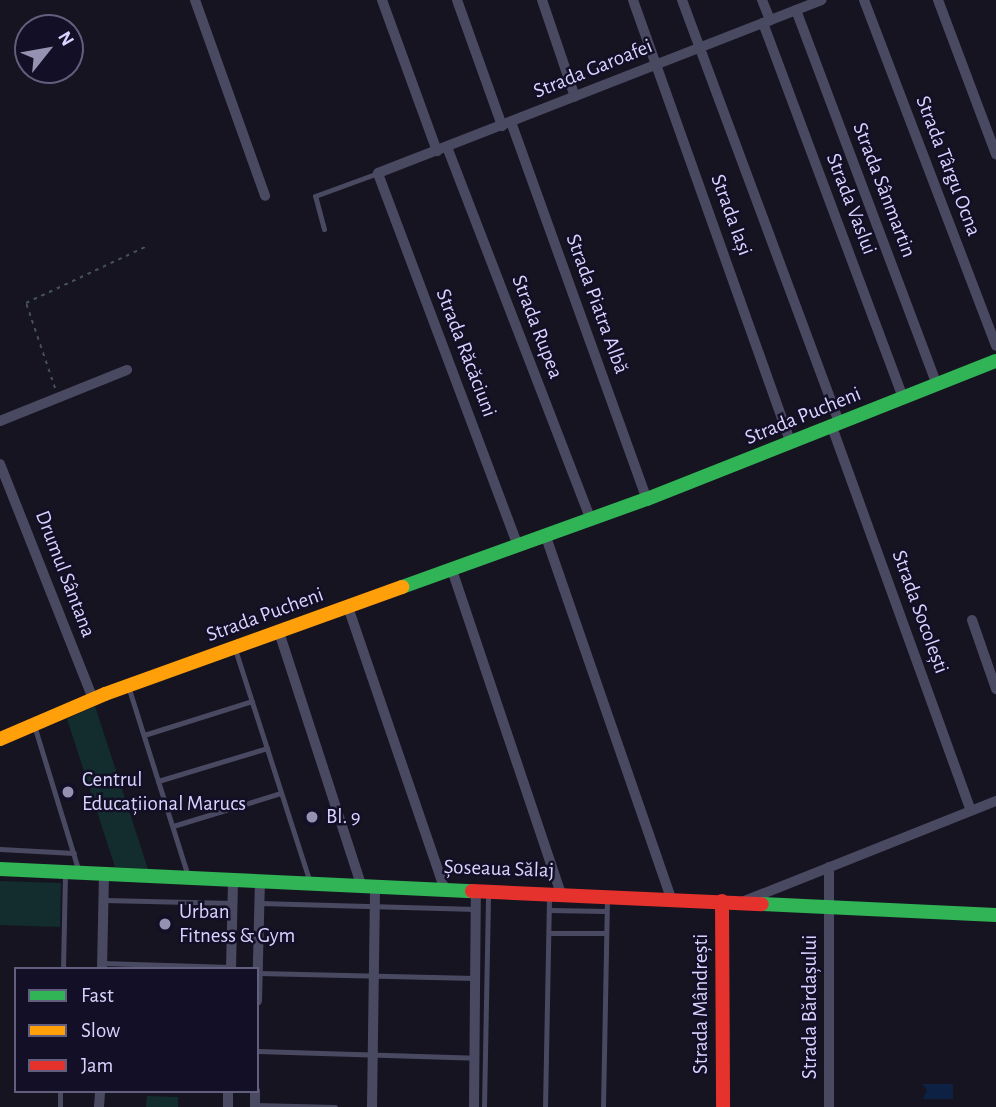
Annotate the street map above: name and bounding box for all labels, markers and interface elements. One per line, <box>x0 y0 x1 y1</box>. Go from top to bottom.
north arrow <box>14 14 84 84</box>
text: N <box>54 28 77 50</box>
street label: Strada Garoafei <box>530 34 656 104</box>
street label: Strada Târgu Ocna <box>910 92 986 240</box>
street label: Strada Sânmartin <box>847 119 921 261</box>
street label: Strada Vaslui <box>820 150 882 258</box>
street label: Strada Iași <box>705 171 757 259</box>
street label: Strada Piatra Albă <box>560 231 634 377</box>
street label: Strada Rupea <box>506 272 568 382</box>
street label: Strada Răcăciuni <box>430 285 502 421</box>
street label: Strada Pucheni <box>741 381 865 451</box>
street label: Drumul Sântana <box>29 507 101 641</box>
street label: Strada Socolești <box>886 547 954 677</box>
street label: Strada Pucheni <box>203 582 327 648</box>
place label: Centrul Educațiional Marucs <box>82 767 246 817</box>
marker: Centrul Educațiional Marucs <box>60 784 76 800</box>
place label: Bl. 9 <box>326 804 361 830</box>
marker: Bl. 9 <box>304 809 320 825</box>
street label: Șoseaua Sălaj <box>443 854 555 884</box>
place label: Urban Fitness & Gym <box>179 899 295 949</box>
marker: Urban Fitness & Gym <box>157 916 173 932</box>
street label: Strada Mândrești <box>688 934 714 1074</box>
street label: Strada Bărdașului <box>797 935 823 1079</box>
legend <box>14 967 259 1093</box>
text: Fast <box>81 985 114 1006</box>
text: Slow <box>81 1020 120 1041</box>
text: Jam <box>81 1055 113 1076</box>

